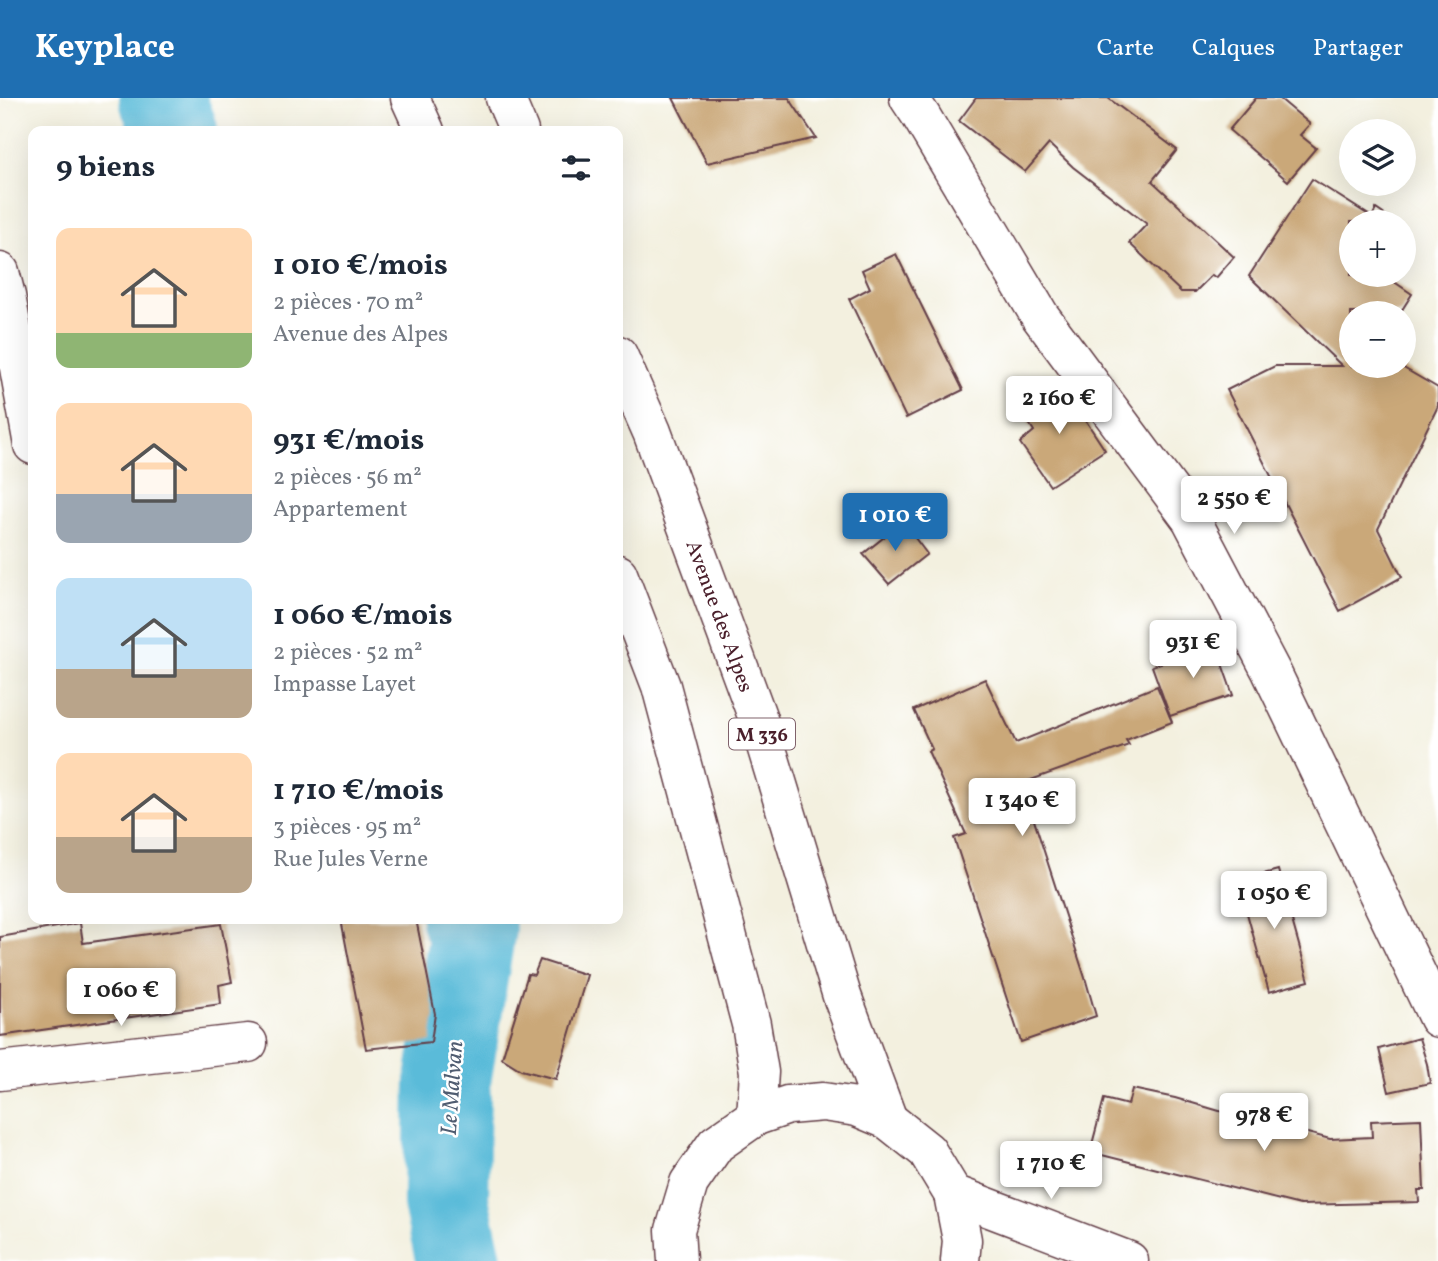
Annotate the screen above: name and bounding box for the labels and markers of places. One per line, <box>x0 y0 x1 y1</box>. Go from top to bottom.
pin: 2 160 € <box>994 376 1124 436</box>
pin: 2 550 € <box>1169 476 1299 536</box>
pin: 1 010 € <box>830 494 960 553</box>
pin: 931 € <box>1144 620 1242 680</box>
pin: 1 340 € <box>957 778 1087 838</box>
pin: 1 050 € <box>1209 872 1339 931</box>
pin: 1 060 € <box>56 968 186 1028</box>
pin: 978 € <box>1215 1094 1313 1153</box>
pin: 1 710 € <box>986 1142 1116 1201</box>

